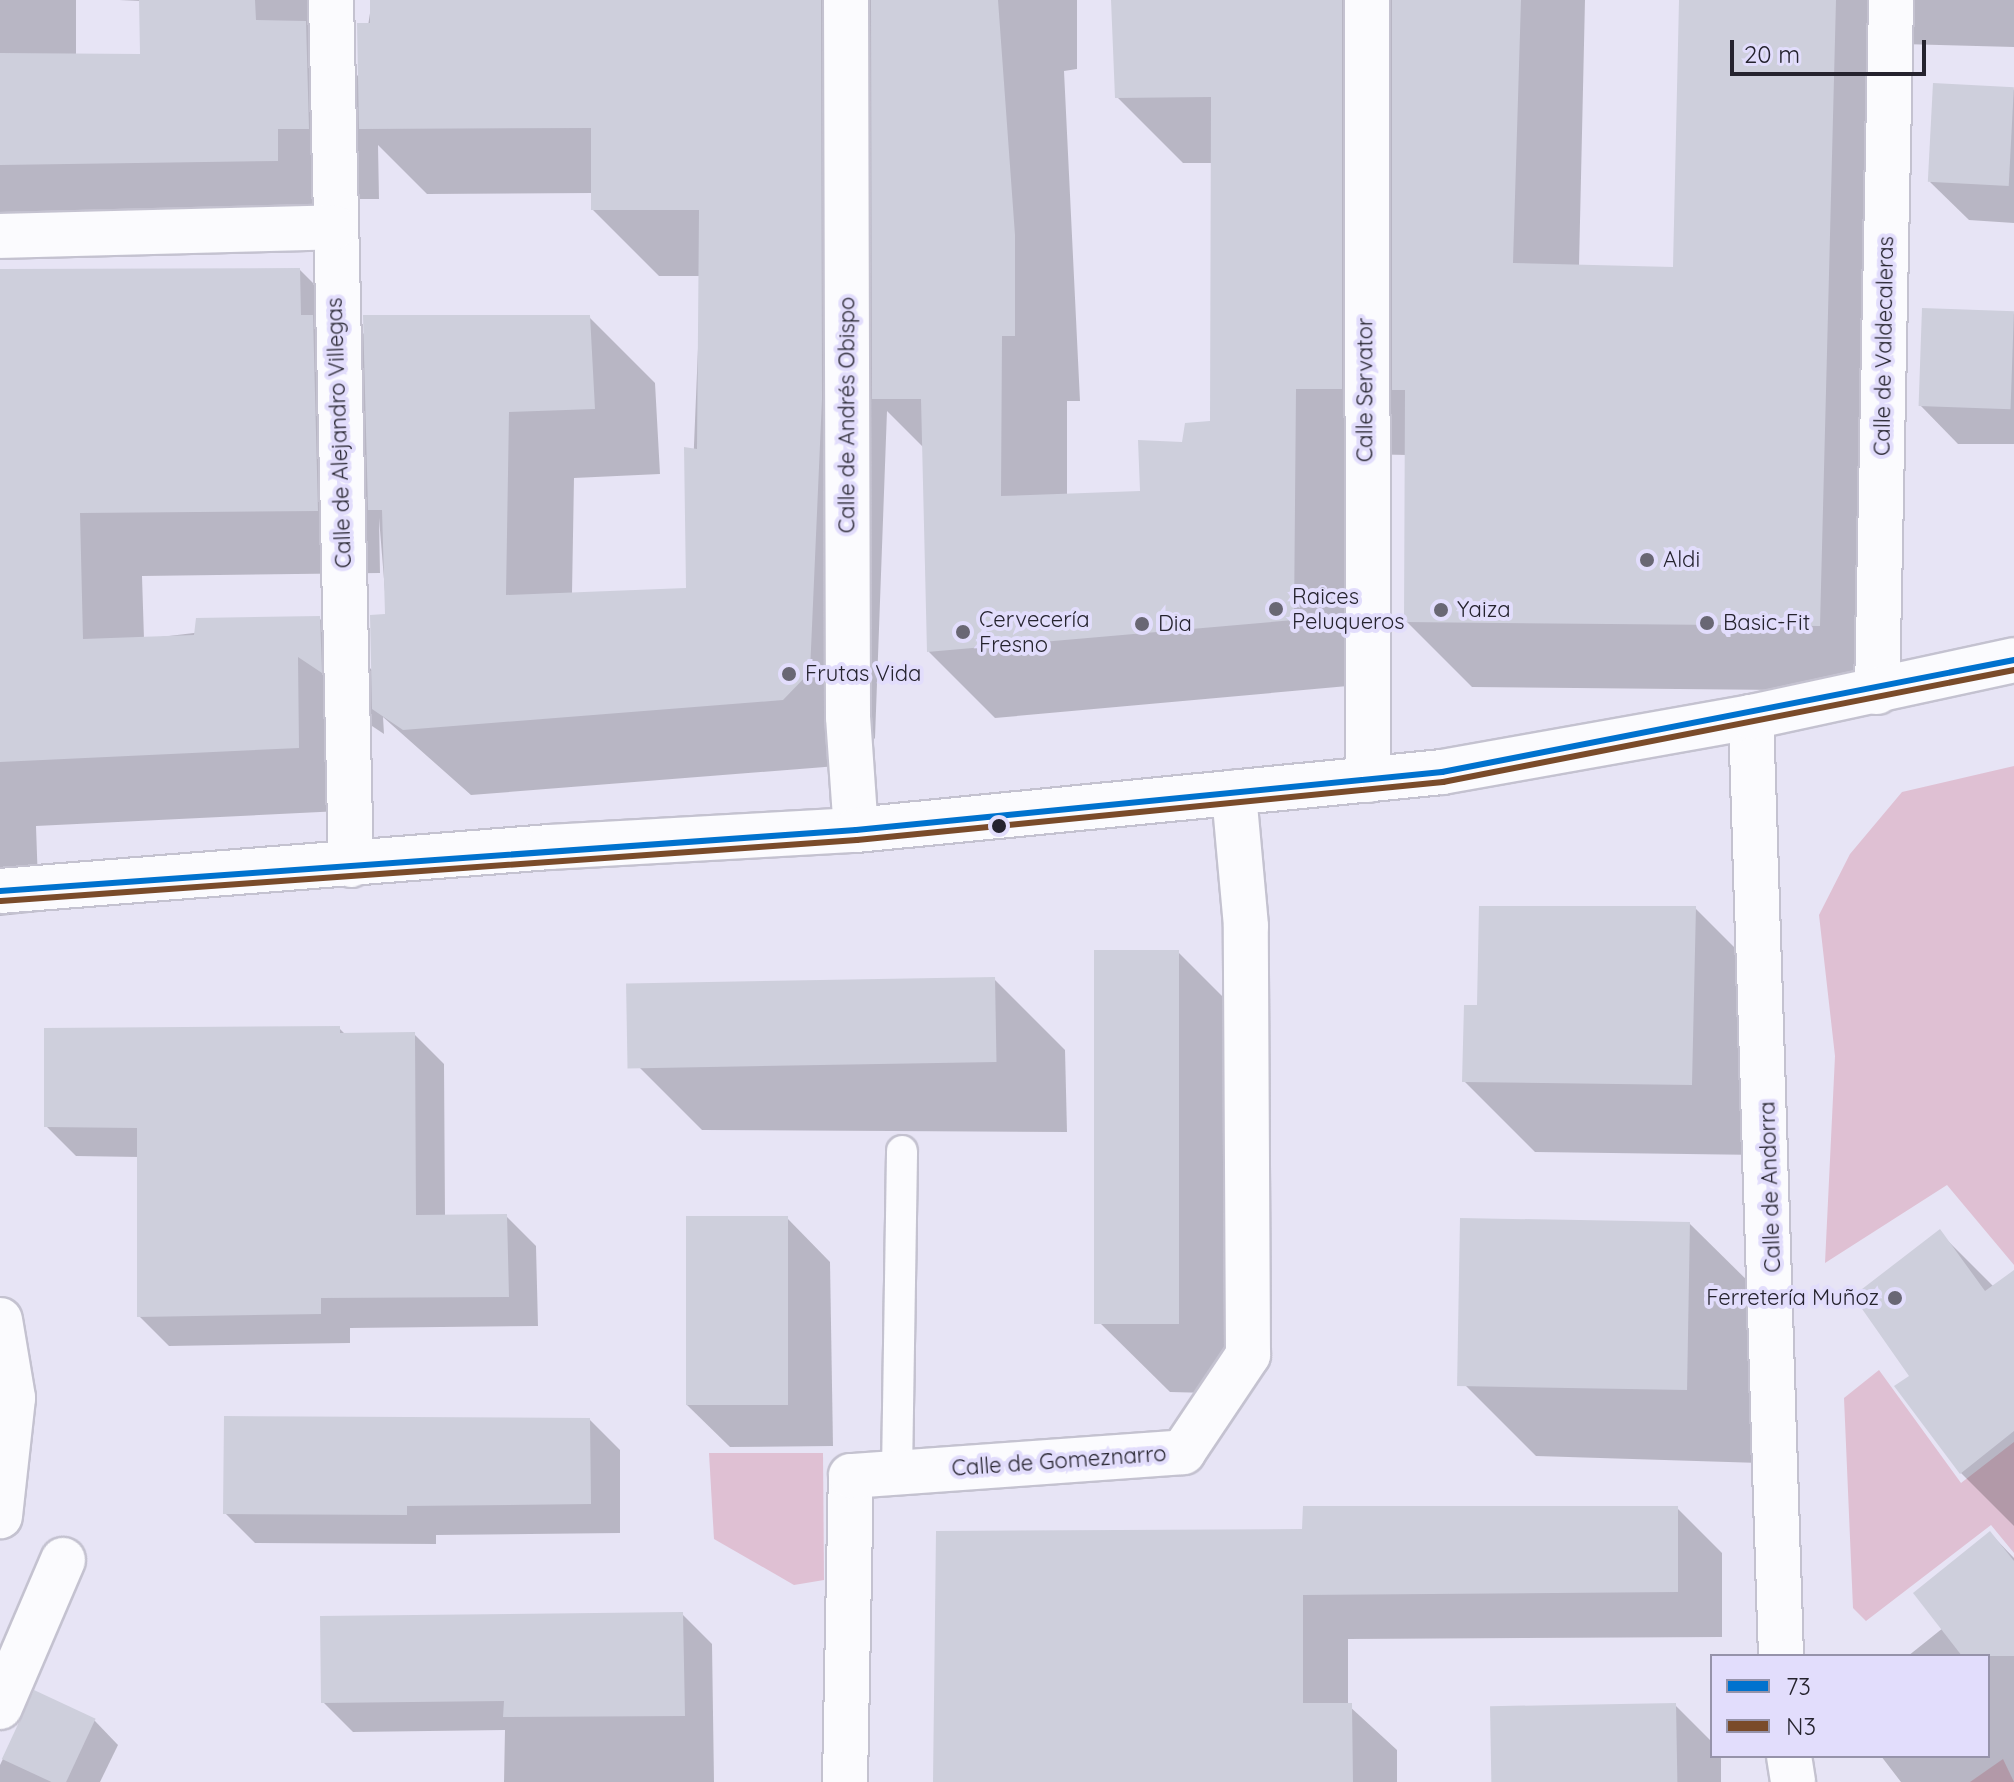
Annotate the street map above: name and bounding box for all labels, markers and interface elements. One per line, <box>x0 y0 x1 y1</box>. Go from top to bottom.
scale bar <box>1734 24 1930 74</box>
text: 20 m <box>1744 39 1800 69</box>
street label: Calle de Valdecaleras <box>1869 236 1899 456</box>
street label: Calle de Alejandro Villegas <box>321 297 357 569</box>
street label: Calle de Andrés Obispo <box>834 297 860 533</box>
street label: Calle Servator <box>1352 318 1378 462</box>
place label: Aldi <box>1663 547 1700 573</box>
marker: Aldi <box>1638 551 1656 569</box>
place label: Raices Peluqueros <box>1292 583 1405 634</box>
place label: Yaiza <box>1457 597 1511 623</box>
marker: Raices Peluqueros <box>1267 600 1285 618</box>
marker: Yaiza <box>1432 601 1450 619</box>
place label: Cervecería Fresno <box>979 606 1090 658</box>
place label: Basic-Fit <box>1723 610 1810 636</box>
place label: Dia <box>1158 611 1192 637</box>
marker: Basic-Fit <box>1698 614 1716 632</box>
marker: Dia <box>1133 615 1151 633</box>
marker: Cervecería Fresno <box>954 623 972 641</box>
place label: Frutas Vida <box>805 661 921 687</box>
marker: Frutas Vida <box>780 665 798 683</box>
unlabelled marker <box>991 818 1007 834</box>
street label: Calle de Andorra <box>1754 1101 1786 1273</box>
place label: Ferretería Muñoz <box>1706 1285 1879 1311</box>
marker: Ferretería Muñoz <box>1886 1289 1904 1307</box>
street label: Calle de Gomeznarro <box>951 1440 1167 1482</box>
legend <box>1710 1654 1990 1758</box>
text: 73 <box>1786 1671 1811 1701</box>
text: N3 <box>1786 1711 1816 1741</box>

